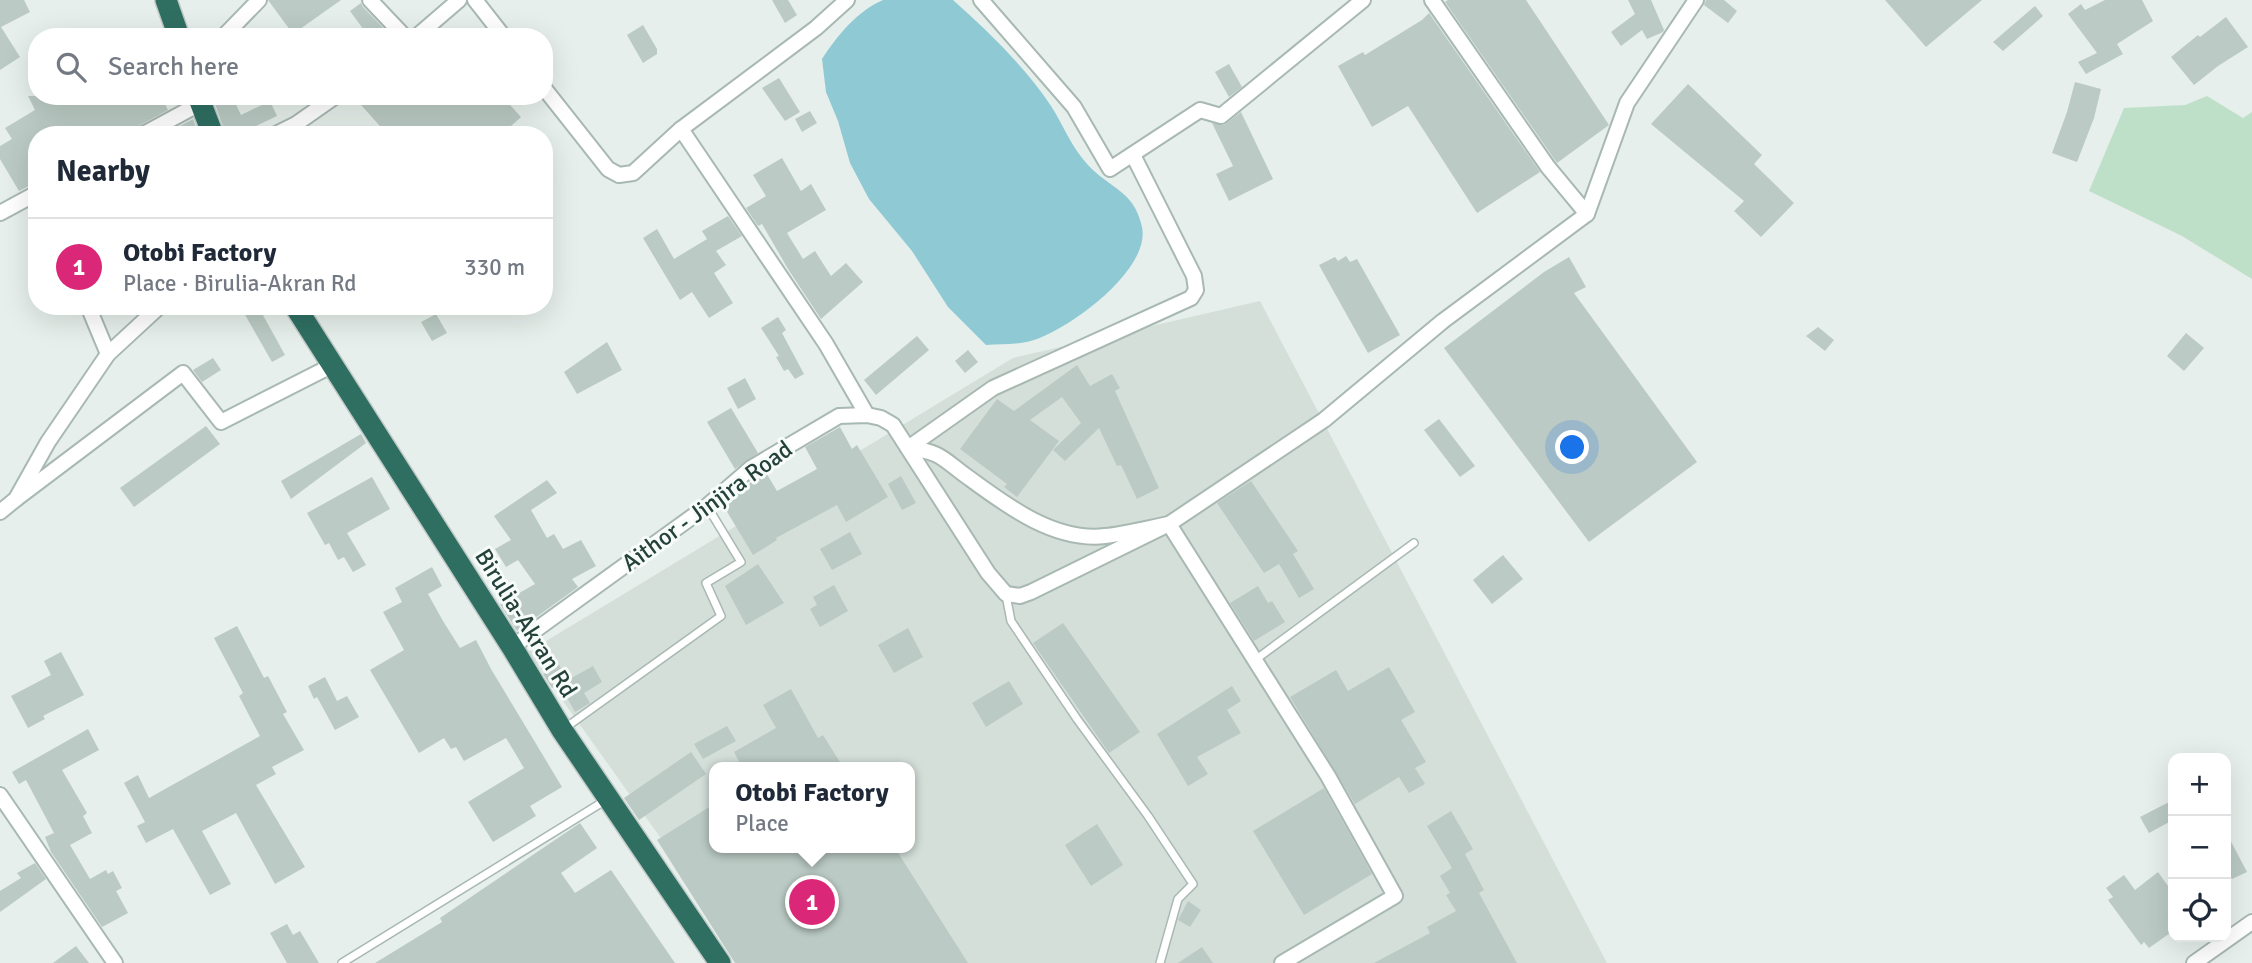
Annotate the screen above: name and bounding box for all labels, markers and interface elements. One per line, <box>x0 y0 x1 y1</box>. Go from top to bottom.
search box <box>28 28 553 105</box>
icon: search <box>52 48 90 86</box>
text: Search here <box>108 51 239 83</box>
text: Nearby <box>56 153 150 190</box>
text: Otobi Factory <box>123 237 277 269</box>
text: 1 <box>73 253 85 282</box>
text: 330 m <box>464 253 525 282</box>
text: Place · Birulia-Akran Rd <box>123 269 356 298</box>
your location <box>1555 430 1589 464</box>
street label: Aithor - Jinjira Road <box>616 434 798 578</box>
street label: Birulia-Akran Rd <box>468 543 584 703</box>
map controls <box>2168 753 2231 942</box>
button: + <box>2168 753 2231 816</box>
popup <box>709 762 915 853</box>
text: Otobi Factory <box>735 777 889 809</box>
text: Place <box>735 809 789 838</box>
button: − <box>2168 816 2231 879</box>
pin: 1 <box>789 876 835 928</box>
button: locate <box>2168 879 2231 942</box>

